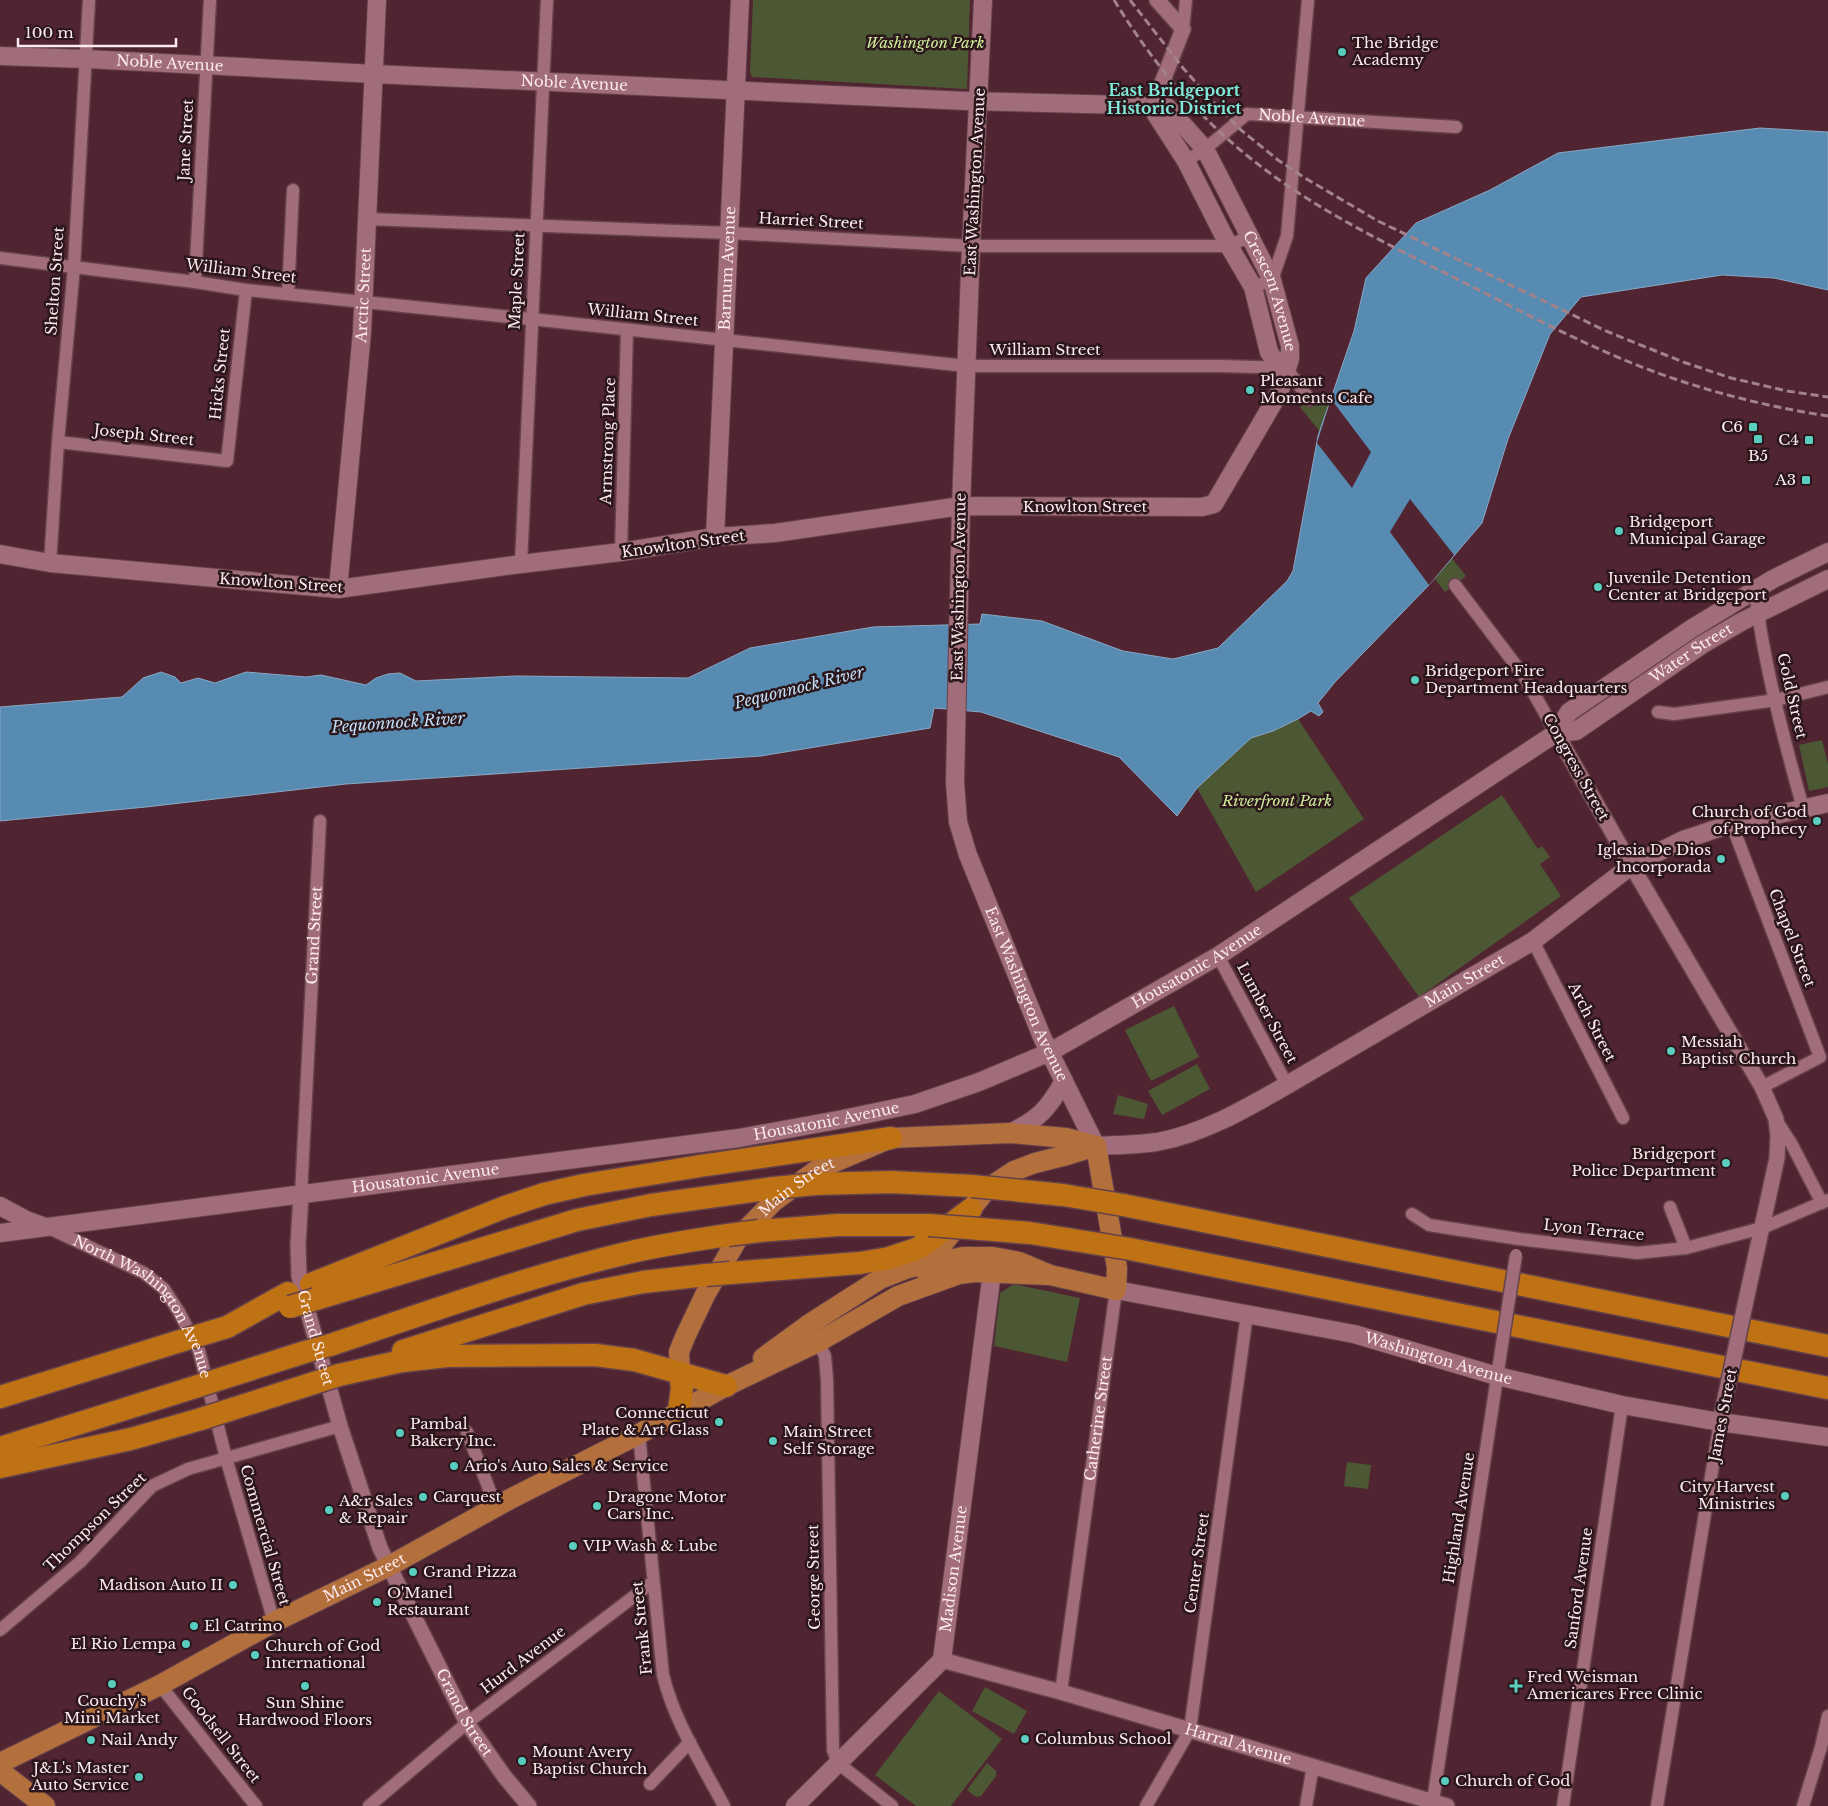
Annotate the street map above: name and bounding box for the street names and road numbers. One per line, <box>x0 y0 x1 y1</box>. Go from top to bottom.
street label: Noble Avenue <box>116 51 224 75</box>
street label: Noble Avenue <box>520 71 628 95</box>
street label: East Washington Avenue <box>960 87 989 276</box>
street label: Jane Street <box>174 98 197 183</box>
street label: Noble Avenue <box>1258 105 1366 130</box>
street label: Barnum Avenue <box>715 206 739 331</box>
street label: Harriet Street <box>758 208 864 233</box>
street label: Shelton Street <box>41 226 68 336</box>
street label: Crescent Avenue <box>1239 227 1300 351</box>
street label: Maple Street <box>504 231 529 330</box>
street label: Arctic Street <box>351 247 375 344</box>
street label: William Street <box>184 254 298 287</box>
street label: William Street <box>586 299 700 330</box>
street label: Hicks Street <box>205 327 234 421</box>
street label: William Street <box>988 340 1101 359</box>
street label: Armstrong Place <box>596 377 619 506</box>
street label: Joseph Street <box>91 420 195 449</box>
street label: East Washington Avenue <box>947 493 970 681</box>
street label: Knowlton Street <box>1023 497 1147 516</box>
street label: Knowlton Street <box>620 525 746 562</box>
street label: Knowlton Street <box>218 569 344 596</box>
street label: Water Street <box>1645 619 1736 687</box>
street label: Gold Street <box>1773 651 1812 741</box>
street label: Congress Street <box>1539 710 1614 824</box>
street label: Grand Street <box>302 885 326 985</box>
street label: Chapel Street <box>1765 886 1820 990</box>
street label: East Washington Avenue <box>981 904 1073 1085</box>
street label: Housatonic Avenue <box>1128 920 1265 1012</box>
street label: Main Street <box>1421 950 1508 1011</box>
street label: Lumber Street <box>1233 959 1302 1067</box>
street label: Arch Street <box>1564 978 1621 1065</box>
street label: Housatonic Avenue <box>752 1098 901 1144</box>
street label: Main Street <box>754 1153 838 1220</box>
street label: Housatonic Avenue <box>351 1159 500 1197</box>
street label: Lyon Terrace <box>1543 1215 1645 1244</box>
street label: North Washington Avenue <box>70 1231 216 1380</box>
street label: Grand Street <box>294 1288 338 1388</box>
street label: Washington Avenue <box>1362 1327 1514 1388</box>
street label: Catherine Street <box>1080 1355 1116 1482</box>
street label: James Street <box>1704 1366 1741 1465</box>
street label: Highland Avenue <box>1439 1451 1478 1585</box>
street label: Commercial Street <box>236 1462 295 1608</box>
street label: Thompson Street <box>40 1468 150 1575</box>
street label: Madison Avenue <box>936 1504 971 1633</box>
street label: Center Street <box>1180 1511 1213 1614</box>
street label: George Street <box>803 1524 824 1630</box>
street label: Sanford Avenue <box>1561 1526 1596 1650</box>
street label: Main Street <box>320 1549 409 1606</box>
street label: Frank Street <box>627 1580 656 1676</box>
street label: Hurd Avenue <box>476 1621 569 1698</box>
street label: Grand Street <box>432 1665 498 1760</box>
street label: Goodsell Street <box>178 1683 265 1787</box>
street label: Harral Avenue <box>1183 1719 1294 1769</box>

